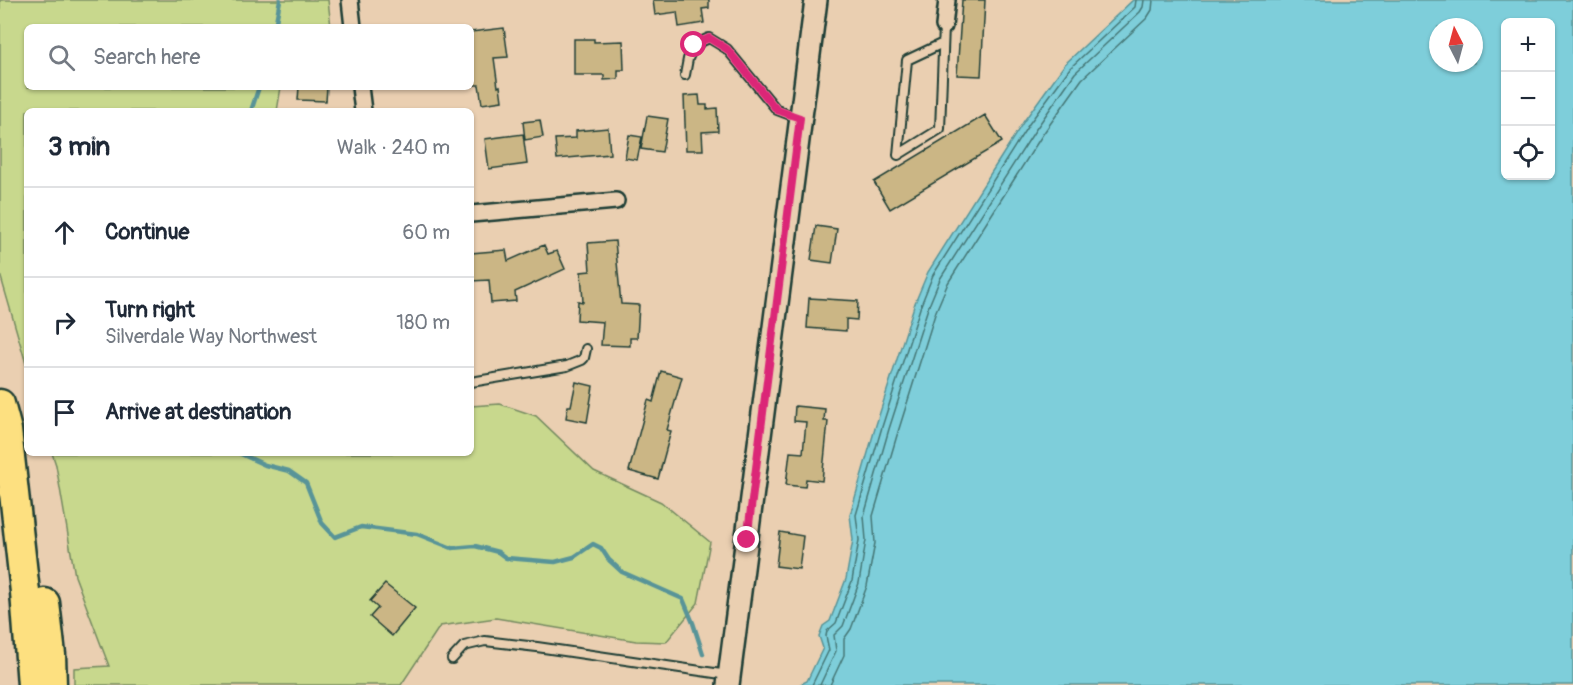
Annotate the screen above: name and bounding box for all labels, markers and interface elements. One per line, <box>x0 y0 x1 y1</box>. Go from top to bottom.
north arrow <box>1429 18 1483 72</box>
map controls <box>1501 18 1555 180</box>
button: + <box>1501 18 1555 72</box>
search box <box>24 24 474 90</box>
route start <box>680 31 706 57</box>
icon: search <box>45 41 78 74</box>
text: Search here <box>93 43 200 71</box>
button: − <box>1501 72 1555 126</box>
button: locate <box>1501 126 1555 180</box>
text: 3 min <box>48 131 110 163</box>
text: Walk · 240 m <box>337 135 450 160</box>
icon: ahead <box>48 216 81 249</box>
text: Continue <box>105 218 189 246</box>
text: 60 m <box>403 220 450 245</box>
text: Turn right <box>105 296 195 324</box>
icon: right <box>48 306 81 339</box>
text: 180 m <box>396 310 450 335</box>
text: Silverdale Way Northwest <box>105 324 317 349</box>
icon: arrive <box>48 396 81 429</box>
text: Arrive at destination <box>105 398 291 426</box>
route end <box>733 526 759 552</box>

